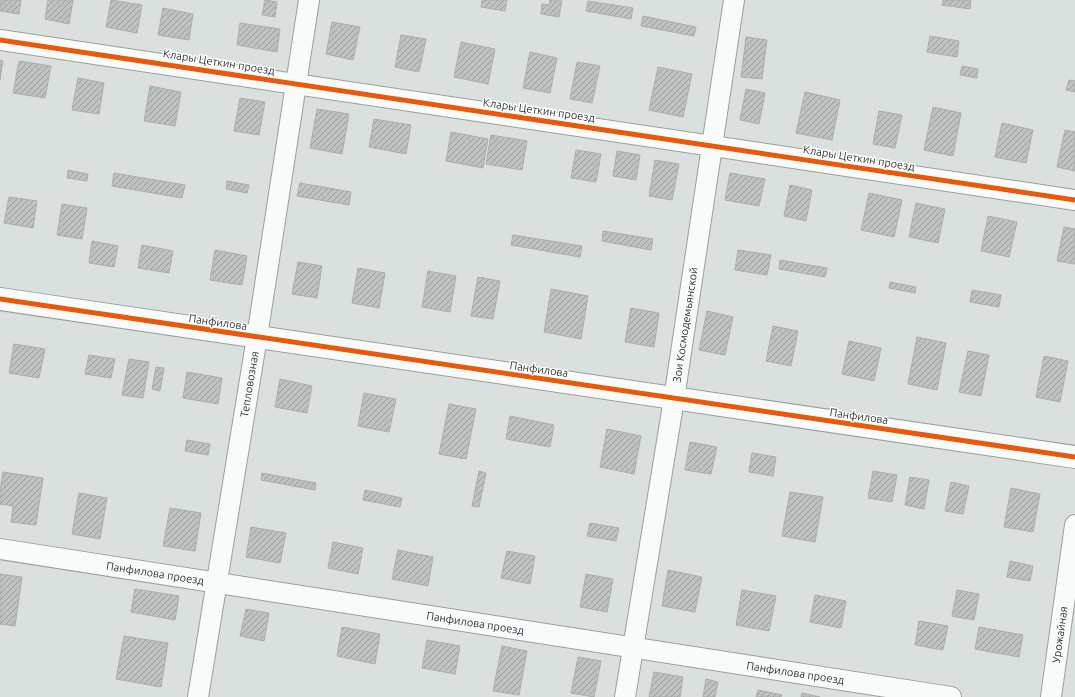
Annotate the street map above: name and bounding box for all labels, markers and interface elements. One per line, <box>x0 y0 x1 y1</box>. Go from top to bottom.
street label: Клары Цеткин проезд <box>162 47 276 77</box>
street label: Клары Цеткин проезд <box>482 96 596 124</box>
street label: Клары Цеткин проезд <box>802 143 916 173</box>
street label: Зои Космодемьянской <box>671 266 700 383</box>
street label: Панфилова <box>188 312 248 332</box>
street label: Тепловозная <box>238 350 261 418</box>
street label: Панфилова <box>509 359 569 379</box>
street label: Панфилова <box>829 406 889 426</box>
street label: Панфилова проезд <box>105 560 205 587</box>
street label: Урожайная <box>1050 605 1070 664</box>
street label: Панфилова проезд <box>426 609 526 637</box>
street label: Панфилова проезд <box>746 659 846 686</box>

